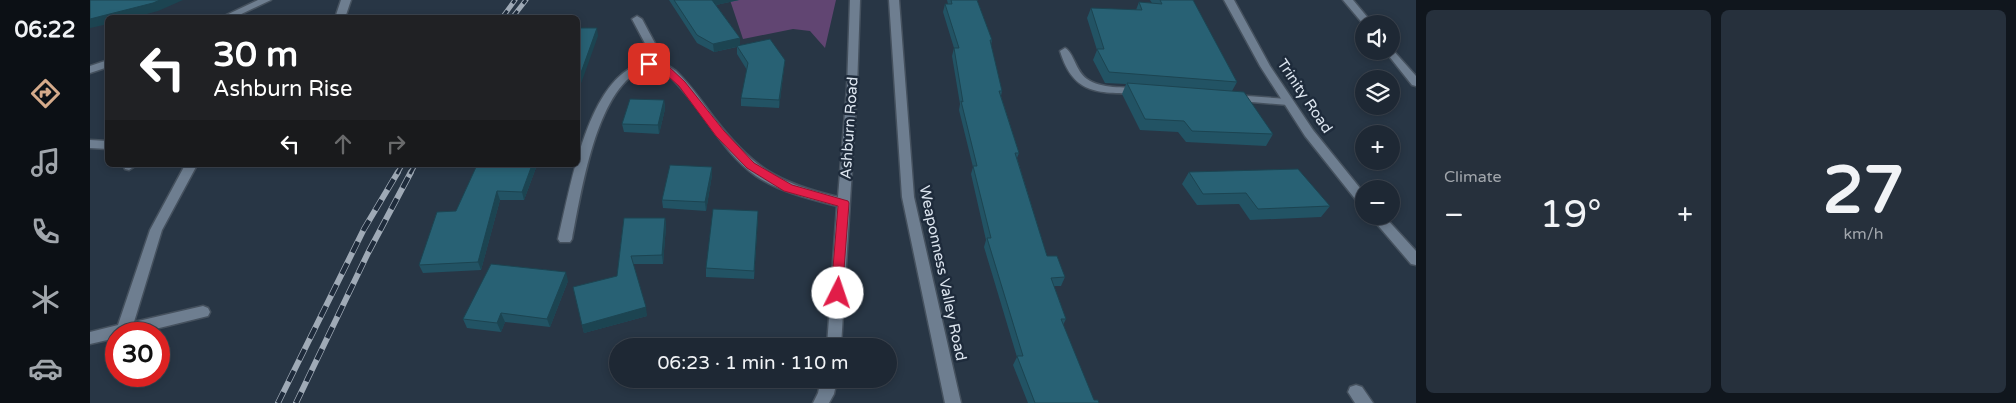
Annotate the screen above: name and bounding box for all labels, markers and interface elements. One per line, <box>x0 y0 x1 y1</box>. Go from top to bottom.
map controls <box>1355 15 1400 225</box>
button: sound <box>1355 15 1400 60</box>
text: 06:22 <box>15 17 75 43</box>
text: 30 m <box>213 34 298 76</box>
icon: left <box>130 35 195 100</box>
pin <box>628 43 670 85</box>
icon: arrive <box>635 50 663 78</box>
street label: Trinity Road <box>1274 55 1336 137</box>
button: layers <box>1355 70 1400 115</box>
icon: directions <box>28 76 63 111</box>
text: Ashburn Rise <box>213 76 352 102</box>
street label: Ashburn Road <box>836 76 862 180</box>
button: + <box>1355 125 1400 170</box>
icon: left <box>276 130 304 158</box>
icon: ahead <box>329 130 357 158</box>
icon: right <box>382 130 410 158</box>
icon: music <box>28 145 63 180</box>
text: 27 <box>1823 152 1904 231</box>
text: Climate <box>1444 167 1502 187</box>
button: − <box>1355 180 1400 225</box>
street label: Weaponness Valley Road <box>916 184 970 362</box>
text: 19° <box>1540 192 1602 238</box>
text: − <box>1444 198 1464 232</box>
text: + <box>1677 198 1693 232</box>
icon: phone <box>28 214 63 249</box>
text: km/h <box>1843 224 1884 244</box>
position arrow <box>811 266 863 318</box>
icon: climate <box>28 282 63 317</box>
speed limit sign: 30 <box>105 322 170 387</box>
icon: car <box>28 351 63 386</box>
text: 06:23 · 1 min · 110 m <box>657 352 849 374</box>

